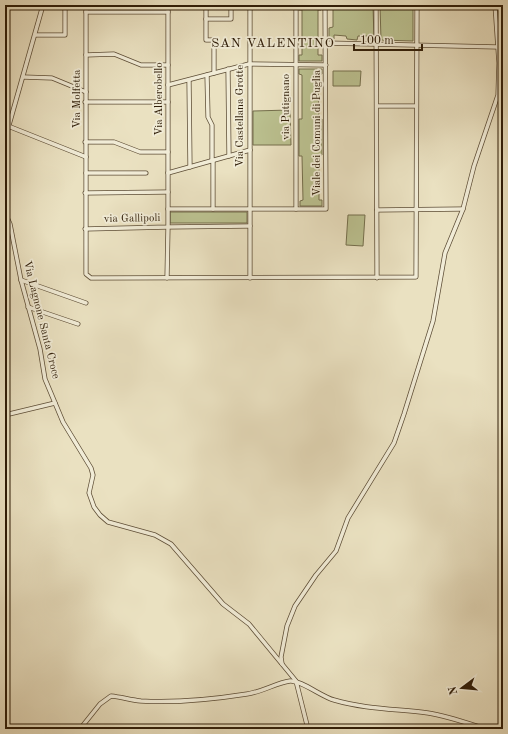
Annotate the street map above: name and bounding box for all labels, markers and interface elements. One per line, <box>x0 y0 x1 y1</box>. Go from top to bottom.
scale bar <box>354 26 422 52</box>
text: 100 m <box>360 35 394 47</box>
district label: SAN VALENTINO <box>211 37 335 50</box>
street label: Via Alberobello <box>154 62 165 136</box>
street label: Via Castellana Grotte <box>235 65 246 167</box>
street label: Via Molfetta <box>72 69 83 128</box>
street label: Viale dei Comuni di Puglia <box>312 69 323 196</box>
street label: via Putignano <box>281 74 292 140</box>
street label: via Gallipoli <box>104 213 160 225</box>
street label: Via Lagnone Santa Croce <box>21 260 61 380</box>
north arrow <box>442 668 482 708</box>
text: N <box>447 684 460 696</box>

